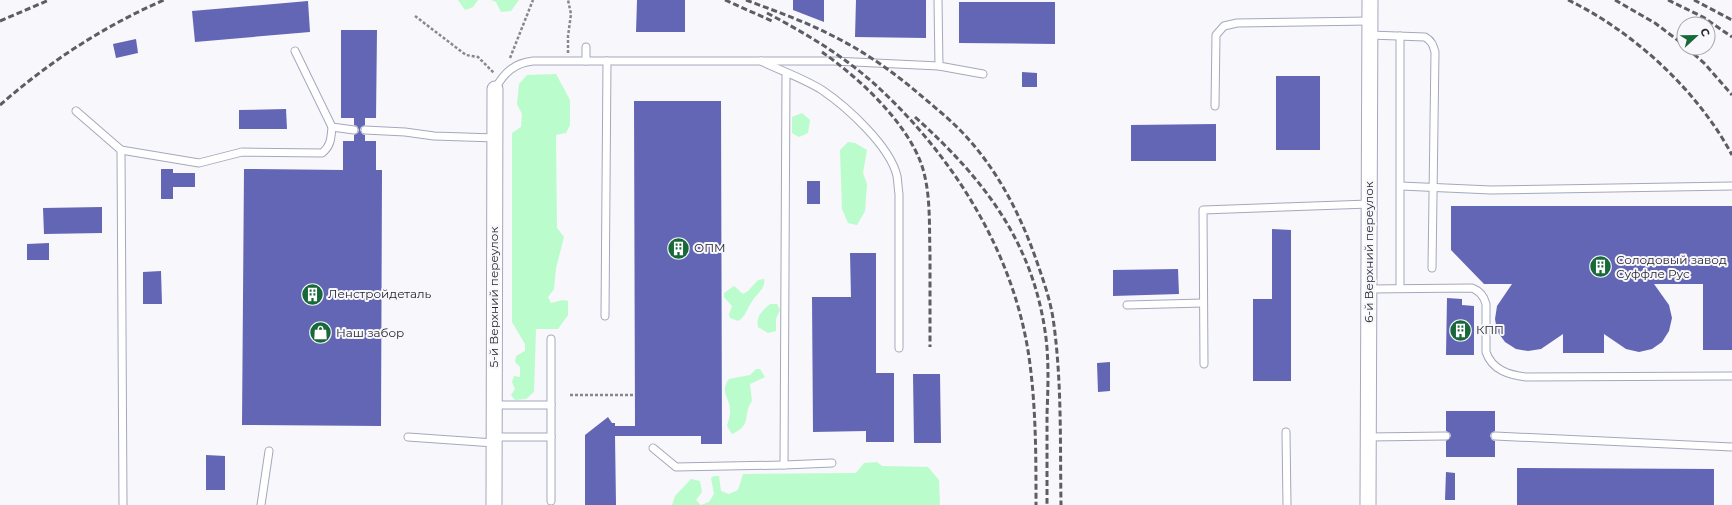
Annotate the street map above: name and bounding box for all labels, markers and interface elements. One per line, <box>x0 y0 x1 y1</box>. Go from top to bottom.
north arrow <box>1676 16 1716 56</box>
text: С <box>1697 26 1713 39</box>
street label: 6-й Верхний переулок <box>1361 181 1376 323</box>
street label: 5-й Верхний переулок <box>486 227 501 367</box>
building icon: ОПМ <box>665 235 691 261</box>
place label: ОПМ <box>694 240 726 255</box>
place label: Солодовый завод Суффле Рус <box>1616 252 1727 281</box>
building icon: Солодовый завод Суффле Рус <box>1587 254 1613 280</box>
building icon: Ленстройдеталь <box>299 281 325 307</box>
place label: Ленстройдеталь <box>328 286 432 301</box>
building icon: КПП <box>1447 317 1473 343</box>
shop icon: Наш забор <box>307 320 333 346</box>
place label: КПП <box>1476 322 1504 337</box>
place label: Наш забор <box>336 325 404 340</box>

